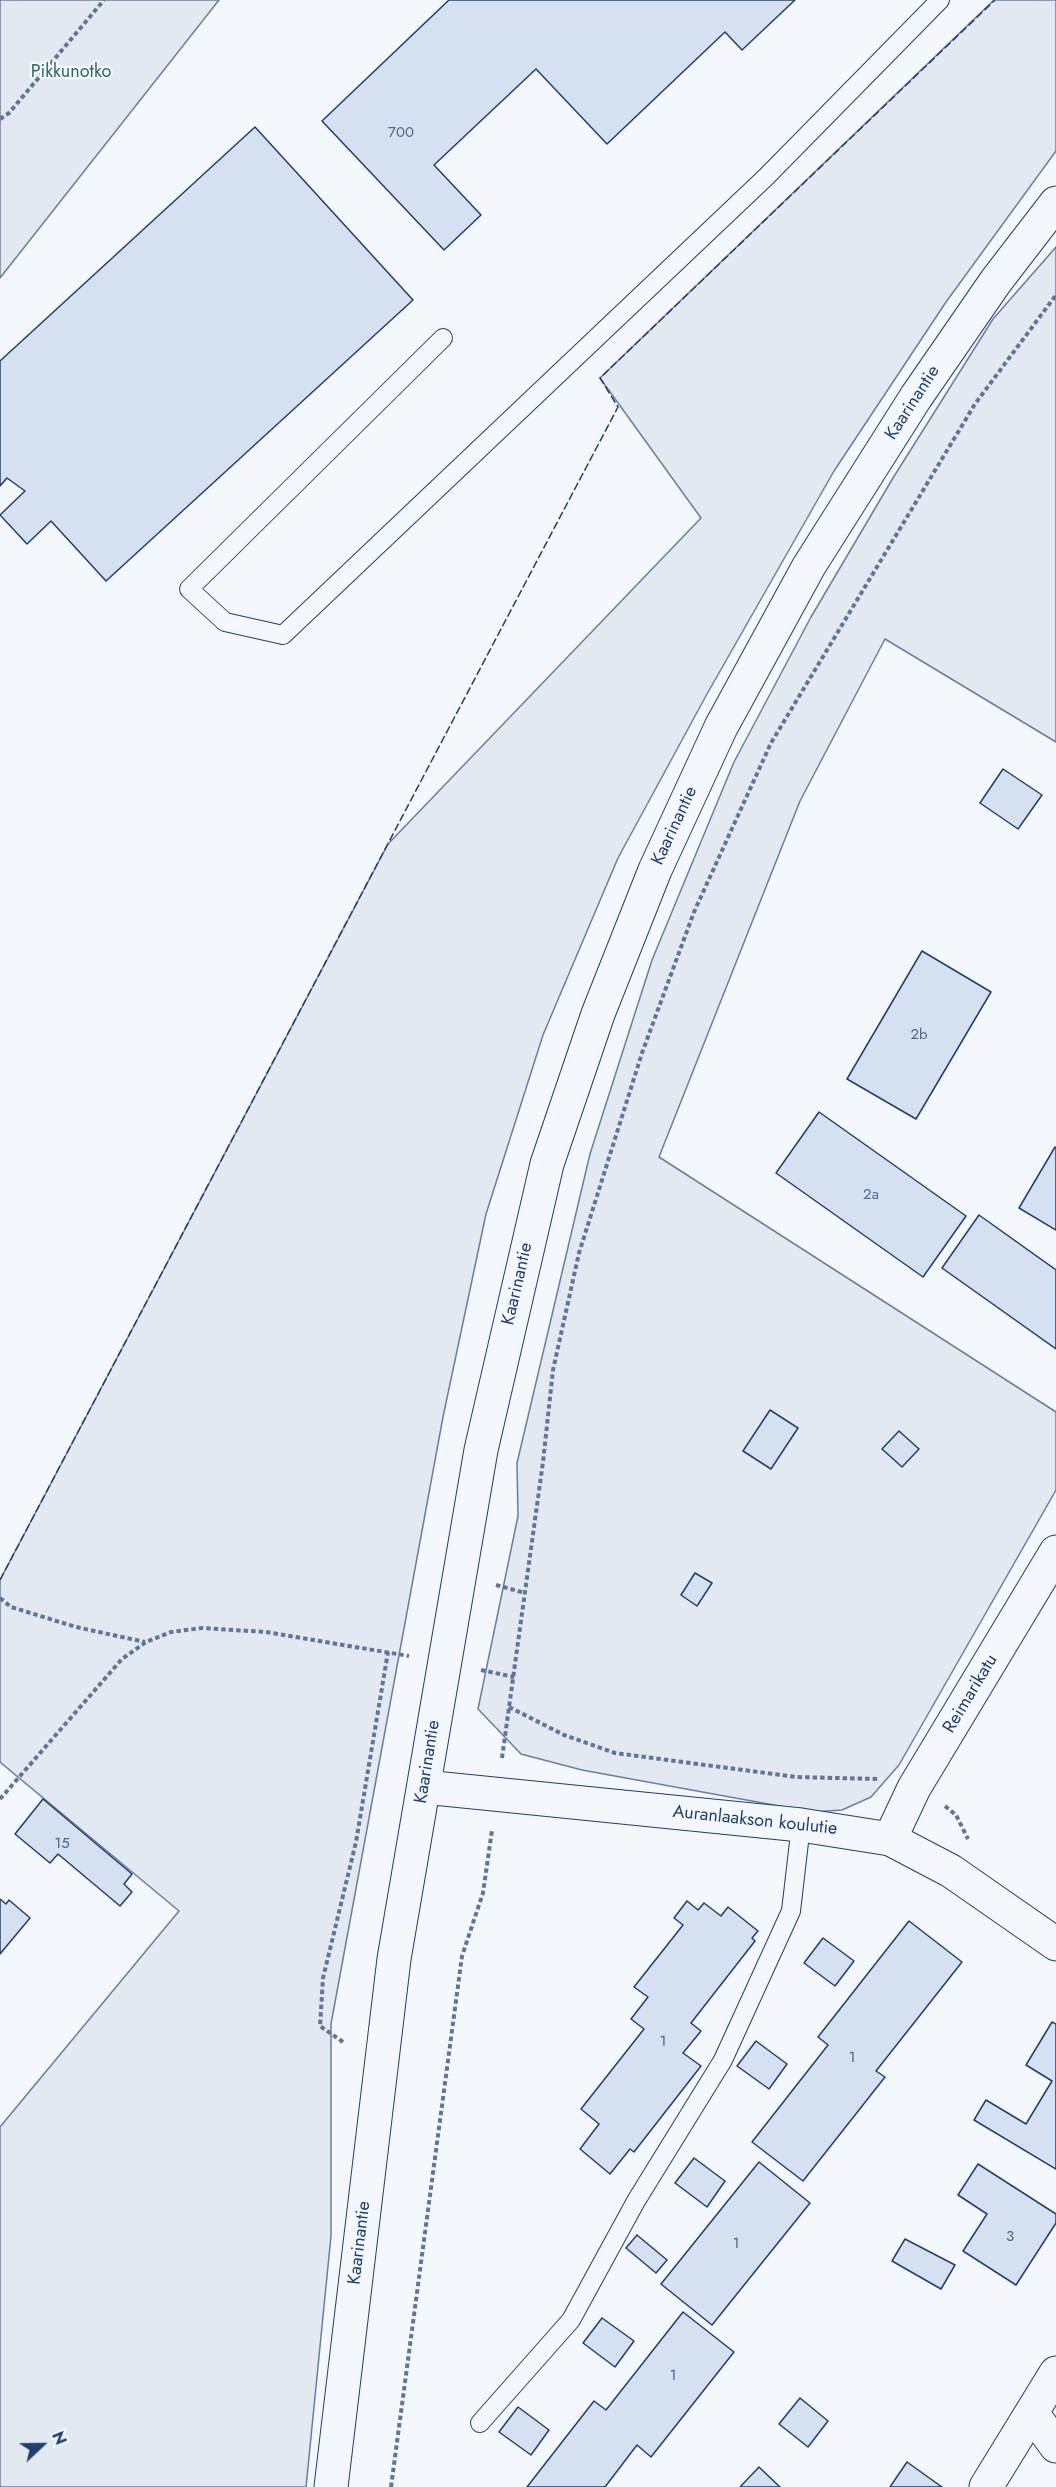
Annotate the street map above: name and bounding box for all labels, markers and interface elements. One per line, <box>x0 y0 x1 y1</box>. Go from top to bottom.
park label: Pikkunotko <box>31 62 111 84</box>
house number: 700 <box>388 124 414 142</box>
street label: Kaarinantie <box>881 362 945 444</box>
street label: Kaarinantie <box>647 783 703 869</box>
house number: 2b <box>910 1026 928 1044</box>
house number: 2a <box>863 1186 879 1204</box>
street label: Kaarinantie <box>498 1241 538 1327</box>
street label: Reimarikatu <box>939 1651 1003 1737</box>
street label: Kaarinantie <box>411 1719 445 1805</box>
street label: Auranlaakson koulutie <box>672 1802 838 1840</box>
house number: 15 <box>54 1835 70 1853</box>
house number: 1 <box>660 2033 666 2051</box>
house number: 1 <box>849 2049 855 2067</box>
street label: Kaarinantie <box>344 2200 376 2286</box>
house number: 3 <box>1006 2228 1014 2246</box>
house number: 1 <box>733 2235 739 2253</box>
house number: 1 <box>670 2367 676 2385</box>
north arrow <box>12 2415 72 2475</box>
text: N <box>46 2428 72 2448</box>

